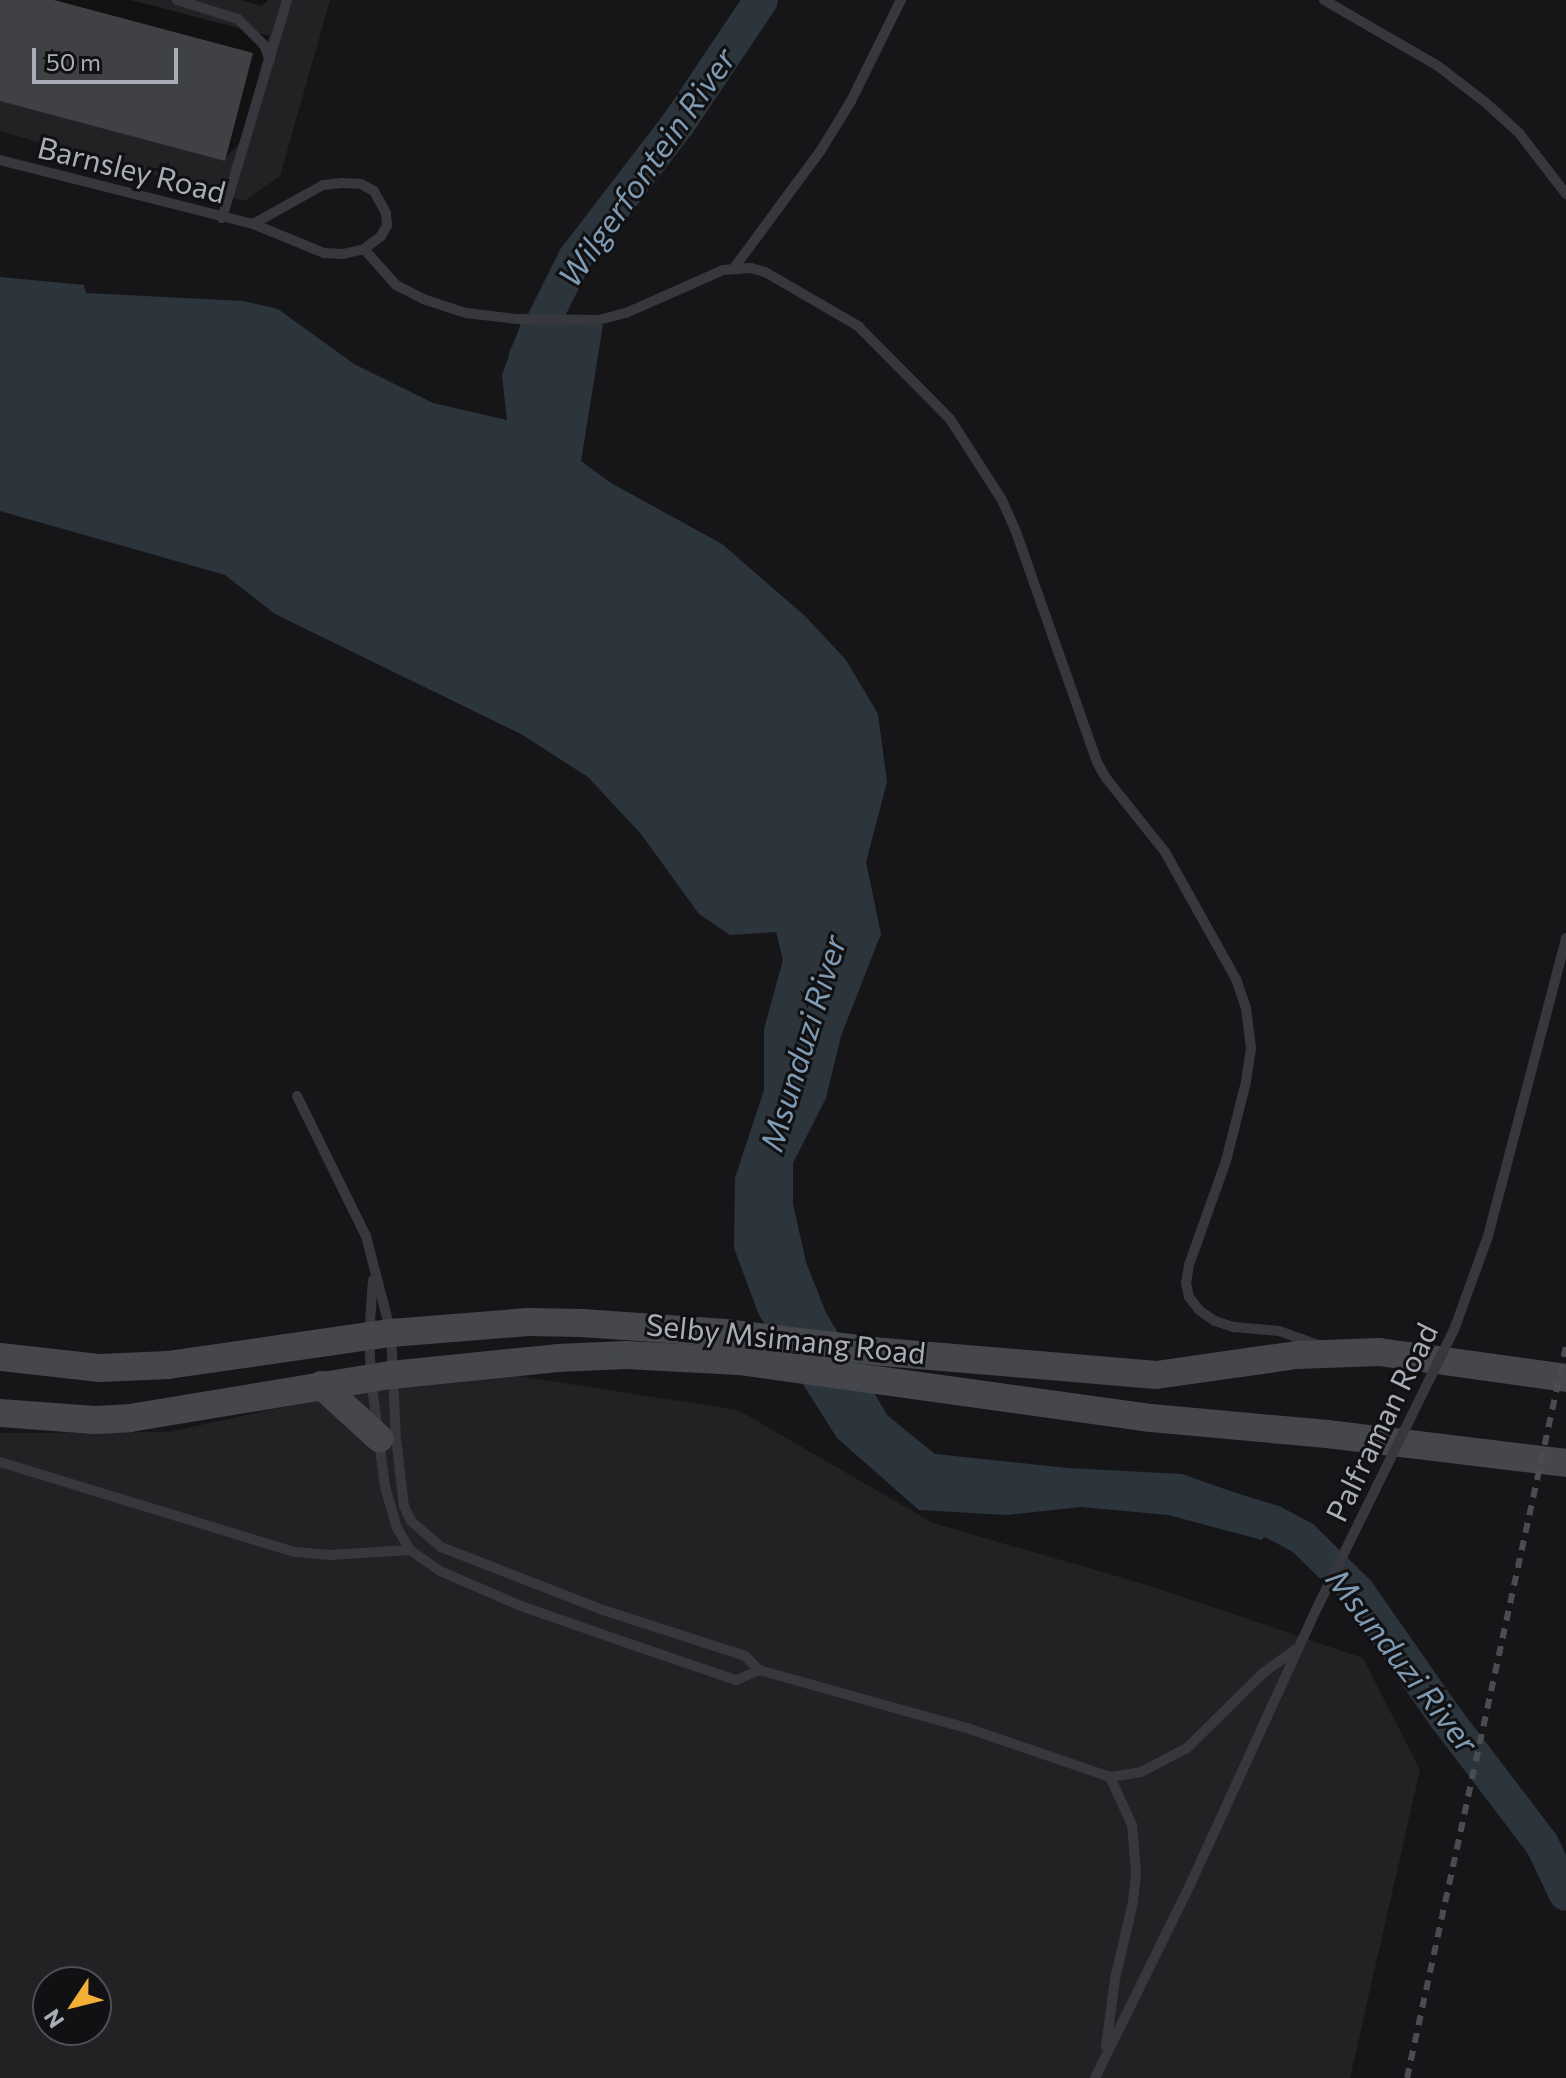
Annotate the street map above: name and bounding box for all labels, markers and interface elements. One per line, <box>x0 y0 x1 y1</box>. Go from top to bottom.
scale bar <box>36 32 182 82</box>
water label: Wilgerfontein River <box>549 40 743 294</box>
text: 50 m <box>46 47 101 76</box>
street label: Barnsley Road <box>34 128 230 210</box>
water label: Msunduzi River <box>751 931 853 1155</box>
street label: Selby Msimang Road <box>644 1305 928 1371</box>
street label: Palframan Road <box>1317 1317 1445 1527</box>
water label: Msunduzi River <box>1319 1560 1487 1760</box>
north arrow <box>32 1966 112 2046</box>
text: N <box>38 2004 69 2033</box>

